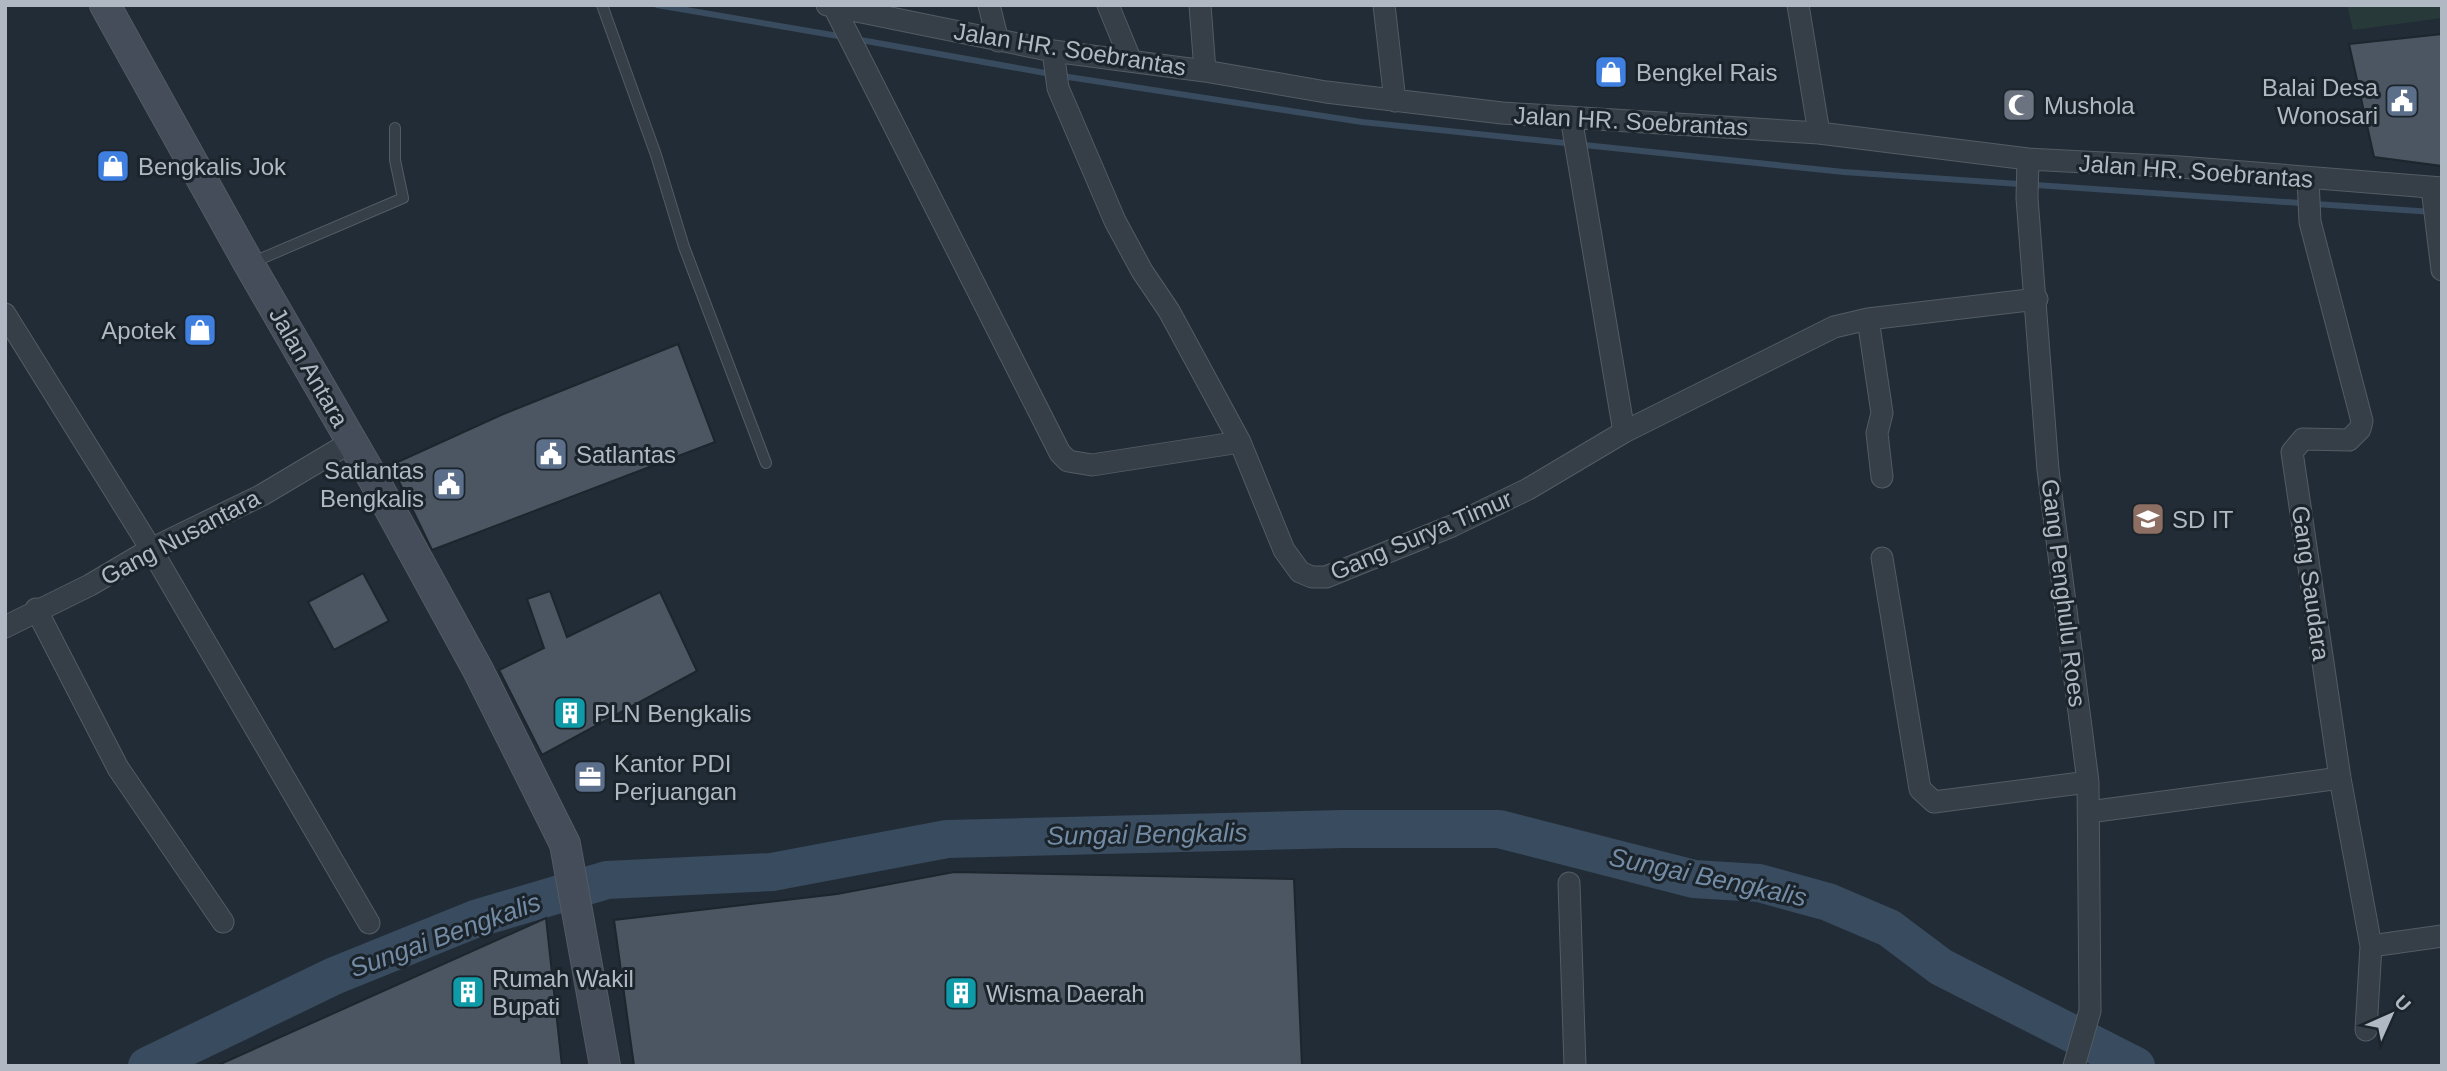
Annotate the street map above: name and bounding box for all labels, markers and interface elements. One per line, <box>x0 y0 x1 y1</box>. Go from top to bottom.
street label: Jalan HR. Soebrantas <box>952 17 1188 81</box>
shop icon: Bengkel Rais <box>1592 53 1630 91</box>
place label: Bengkel Rais <box>1636 59 1777 86</box>
place label: Balai Desa Wonosari <box>2262 74 2379 129</box>
public building icon: Balai Desa Wonosari <box>2383 82 2421 120</box>
mosque icon: Mushola <box>2000 86 2038 124</box>
place label: Mushola <box>2044 92 2135 119</box>
street label: Jalan HR. Soebrantas <box>1513 101 1749 141</box>
shop icon: Bengkalis Jok <box>94 147 132 185</box>
street label: Jalan HR. Soebrantas <box>2078 149 2314 193</box>
place label: Bengkalis Jok <box>138 153 287 180</box>
street label: Jalan Antara <box>264 302 354 432</box>
shop icon: Apotek <box>181 311 219 349</box>
place label: Apotek <box>101 317 177 344</box>
public building icon: Satlantas <box>532 435 570 473</box>
place label: Satlantas <box>576 441 676 468</box>
place label: Satlantas Bengkalis <box>320 457 424 512</box>
public building icon: Satlantas Bengkalis <box>430 465 468 503</box>
street label: Gang Penghulu Roes <box>2037 477 2091 709</box>
street label: Gang Nusantara <box>96 483 265 590</box>
street label: Gang Surya Timur <box>1326 485 1516 585</box>
school or university icon: SD IT <box>2129 500 2167 538</box>
street label: Gang Saudara <box>2287 504 2335 663</box>
place label: SD IT <box>2172 506 2234 533</box>
building icon: PLN Bengkalis <box>551 694 589 732</box>
place label: PLN Bengkalis <box>594 700 751 727</box>
place label: Kantor PDI Perjuangan <box>614 750 737 805</box>
office icon: Kantor PDI Perjuangan <box>571 758 609 796</box>
water label: Sungai Bengkalis <box>1046 817 1248 851</box>
water label: Sungai Bengkalis <box>1607 841 1809 913</box>
water label: Sungai Bengkalis <box>345 887 545 983</box>
place label: Rumah Wakil Bupati <box>492 965 634 1020</box>
building icon: Rumah Wakil Bupati <box>449 973 487 1011</box>
building icon: Wisma Daerah <box>942 974 980 1012</box>
place label: Wisma Daerah <box>986 980 1145 1007</box>
north arrow <box>2356 980 2426 1050</box>
text: U <box>2390 991 2415 1016</box>

